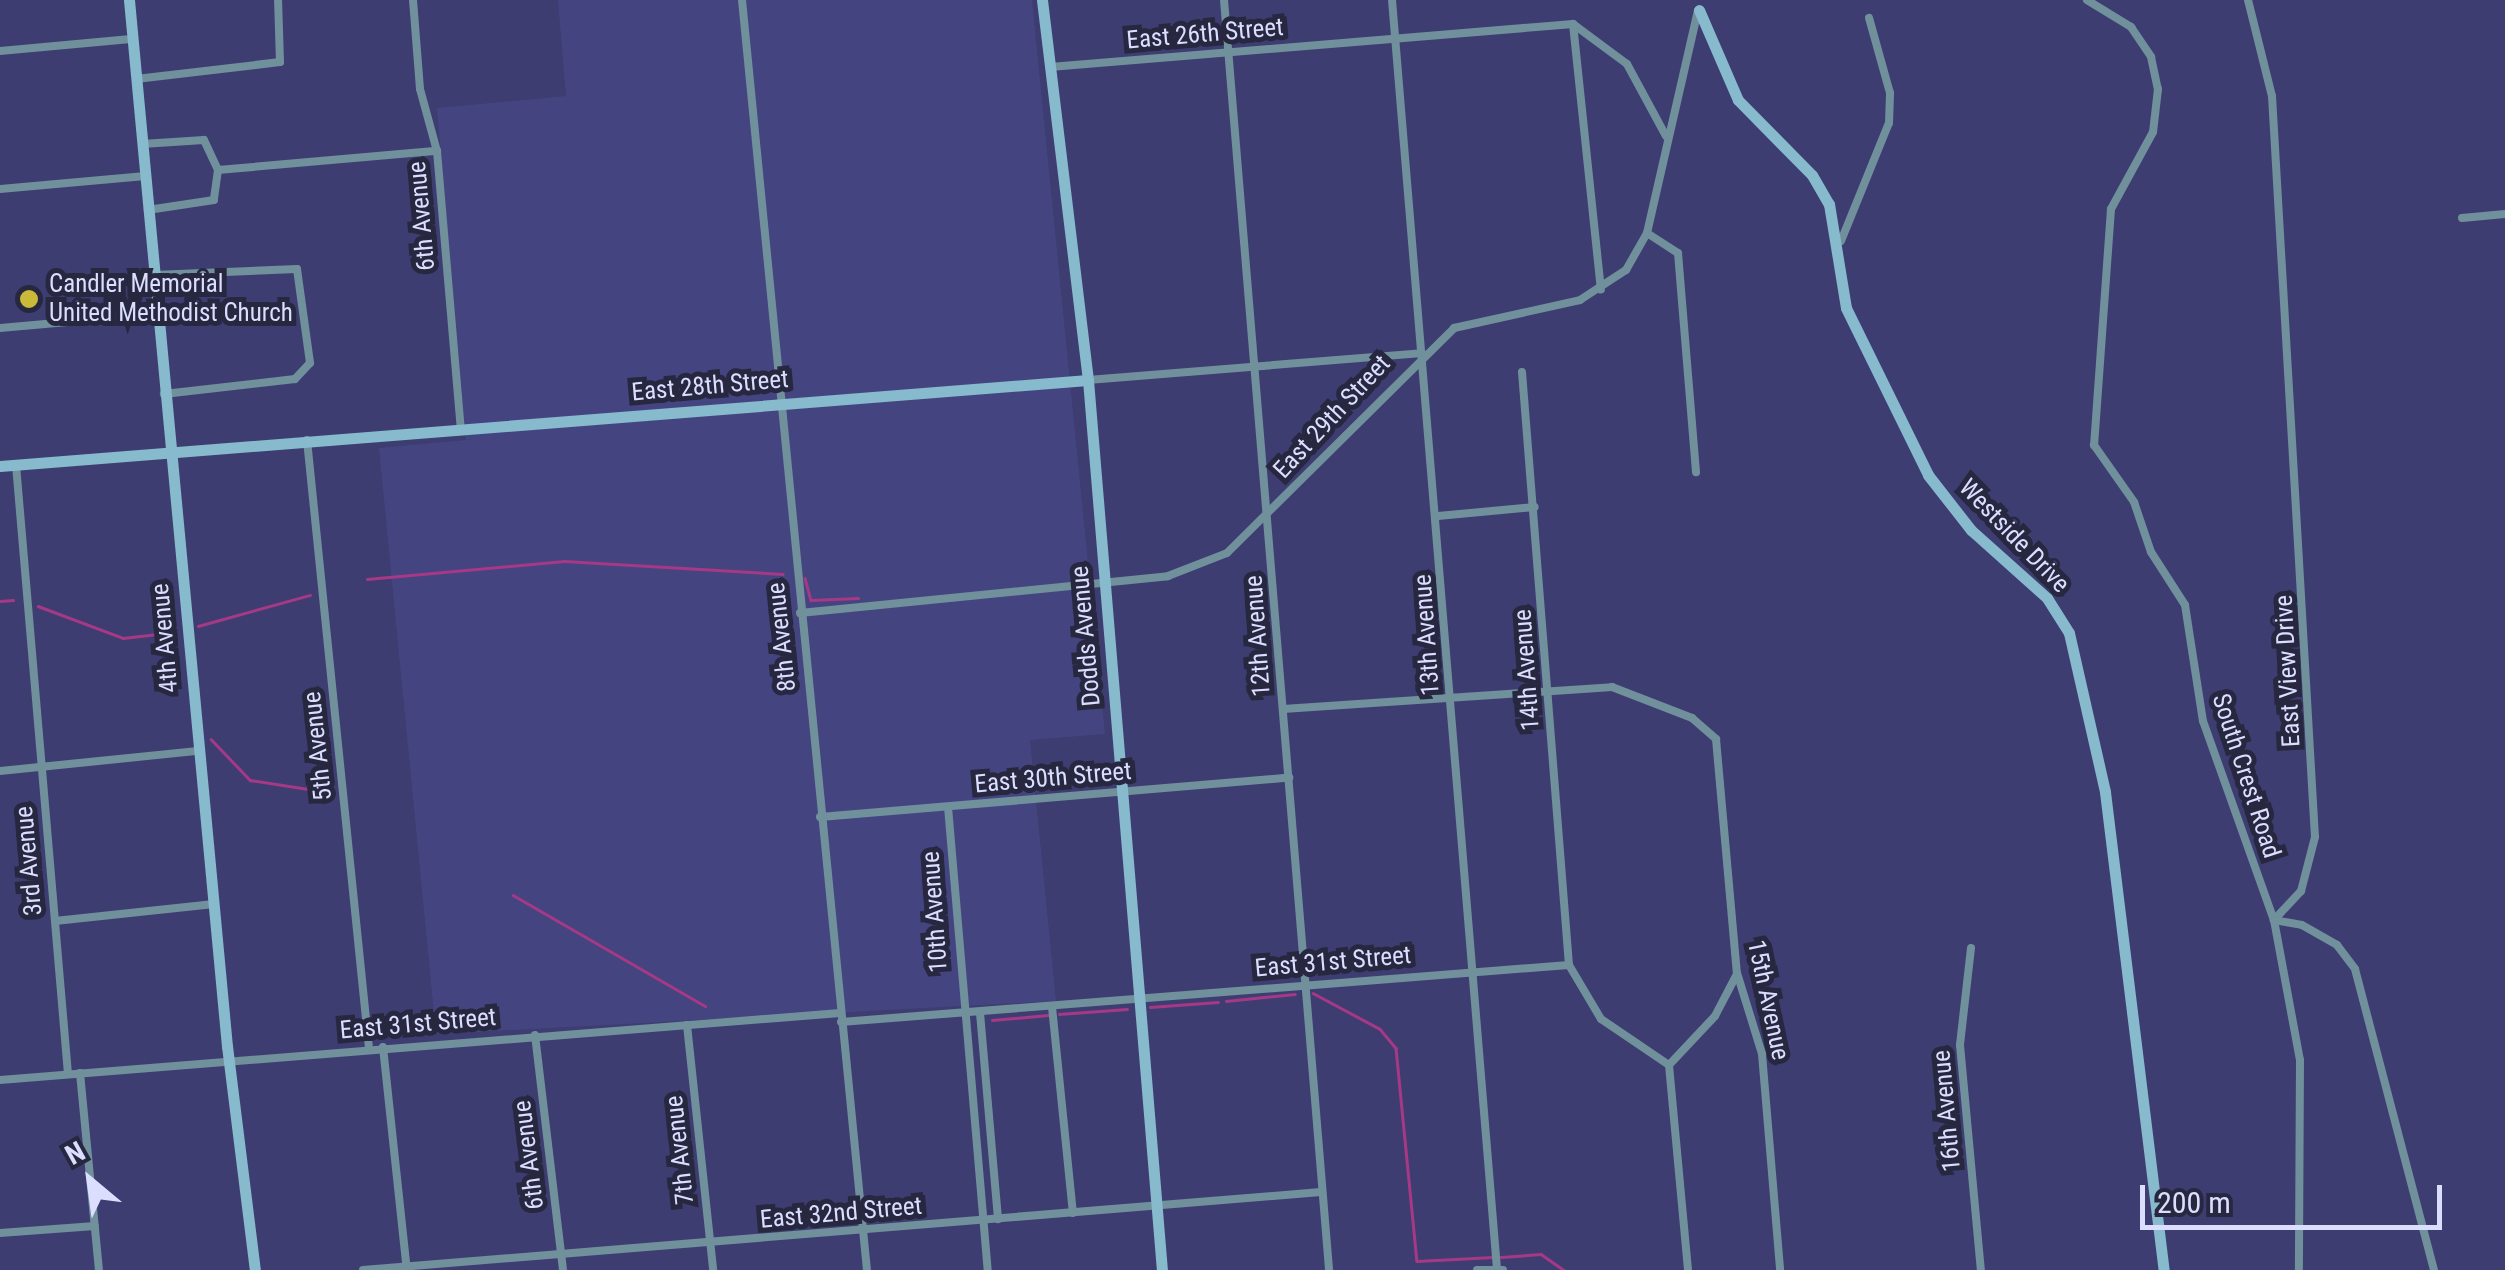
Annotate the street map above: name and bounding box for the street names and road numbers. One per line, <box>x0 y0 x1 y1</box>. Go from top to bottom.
street label: East 26th Street <box>1125 12 1285 56</box>
street label: 6th Avenue <box>402 160 442 272</box>
street label: East 29th Street <box>1267 349 1397 485</box>
street label: East 28th Street <box>630 364 790 408</box>
street label: Westside Drive <box>1952 473 2076 599</box>
street label: Dodds Avenue <box>1065 565 1107 707</box>
street label: 13th Avenue <box>1408 573 1446 697</box>
street label: 12th Avenue <box>1239 574 1277 698</box>
street label: 8th Avenue <box>761 581 803 693</box>
street label: 4th Avenue <box>145 582 185 694</box>
street label: East View Drive <box>2269 594 2307 748</box>
street label: 14th Avenue <box>1508 608 1546 732</box>
street label: 5th Avenue <box>297 690 339 802</box>
street label: South Crest Road <box>2205 690 2287 862</box>
street label: East 30th Street <box>973 756 1133 800</box>
street label: 3rd Avenue <box>9 805 49 917</box>
street label: 10th Avenue <box>916 850 954 974</box>
street label: 15th Avenue <box>1741 937 1795 1063</box>
street label: East 31st Street <box>1254 940 1412 984</box>
street label: East 31st Street <box>339 1002 497 1046</box>
street label: 16th Avenue <box>1927 1049 1967 1173</box>
street label: 7th Avenue <box>659 1094 701 1206</box>
street label: 6th Avenue <box>507 1099 551 1211</box>
street label: East 32nd Street <box>759 1191 923 1235</box>

